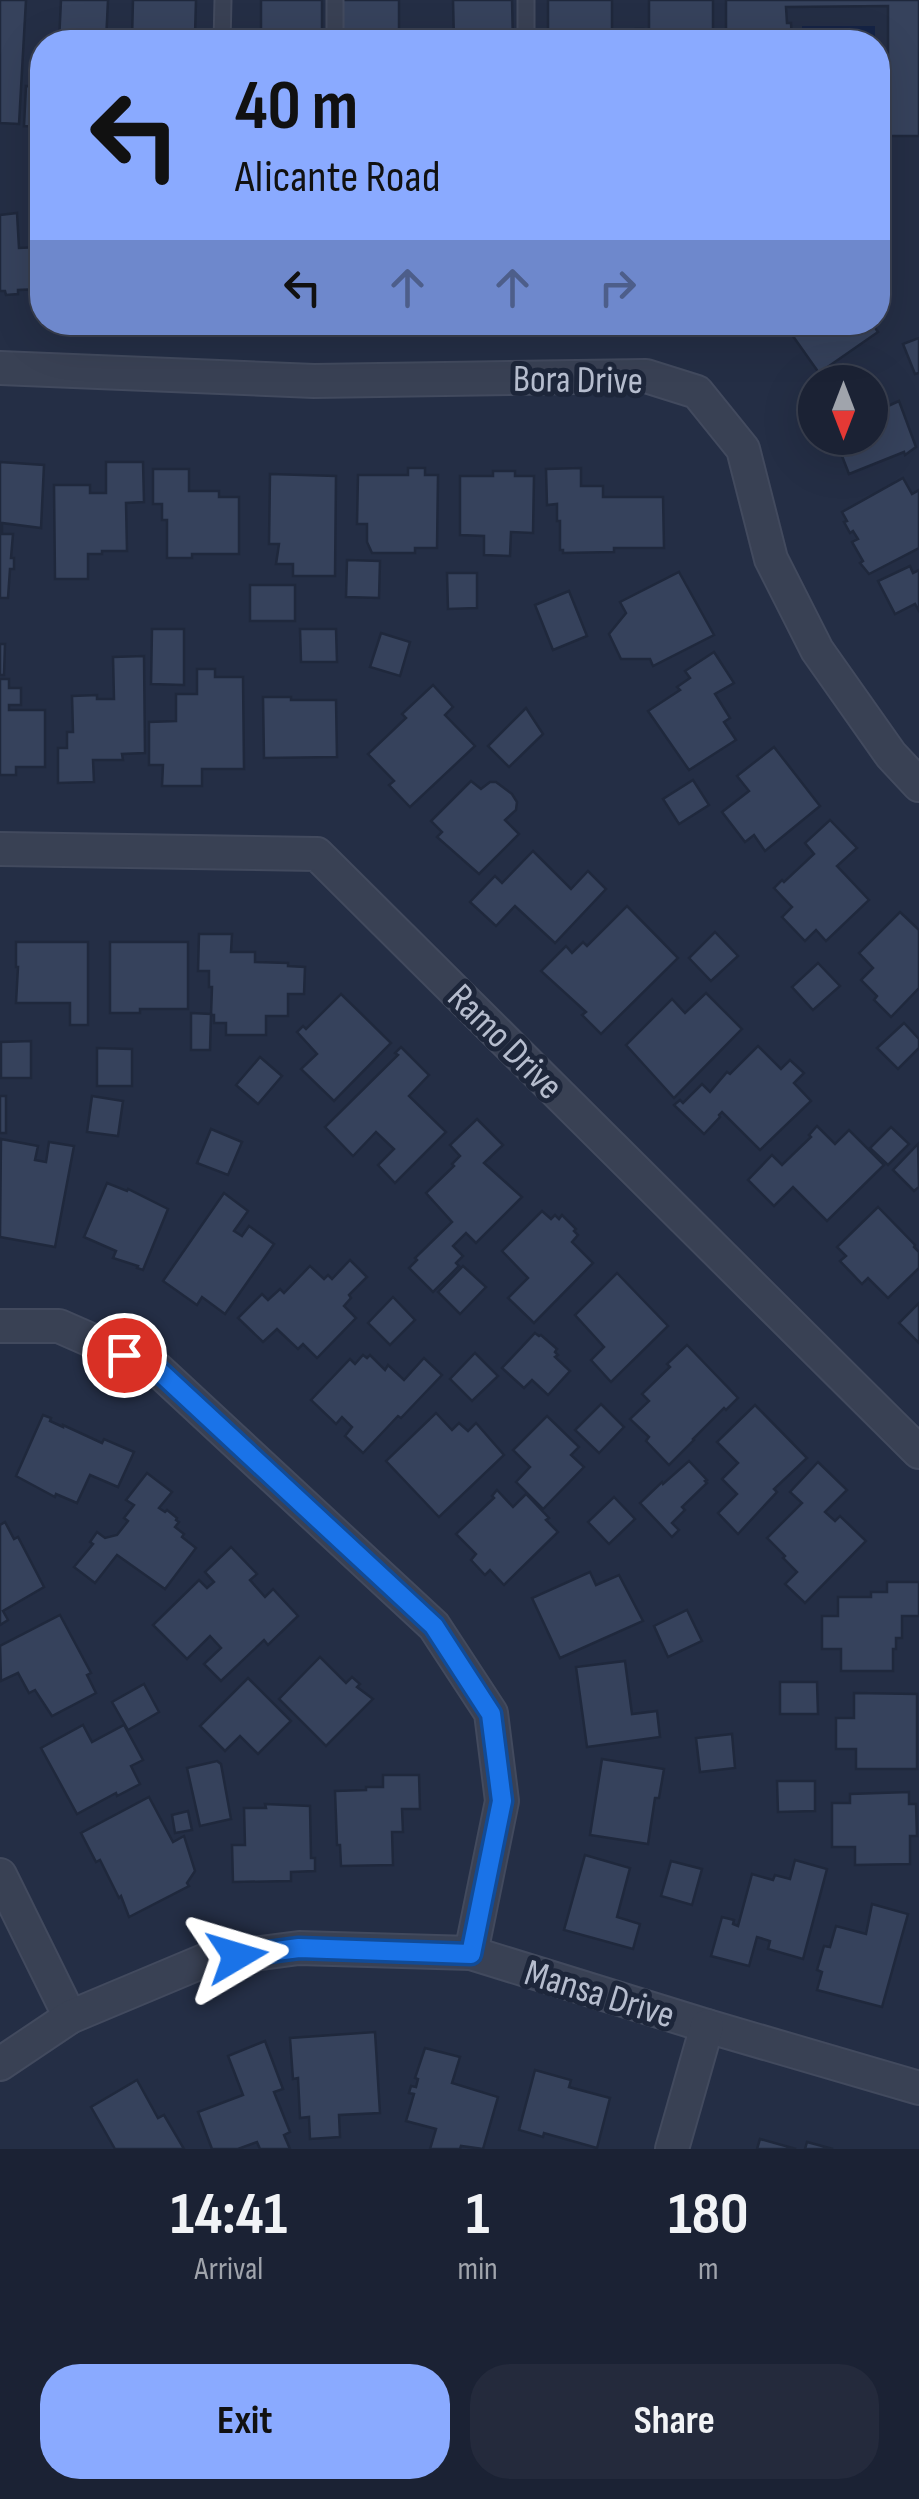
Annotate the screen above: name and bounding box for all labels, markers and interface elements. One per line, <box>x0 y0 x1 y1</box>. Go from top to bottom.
text: 40 m <box>235 65 358 149</box>
icon: left <box>70 70 200 200</box>
text: Alicante Road <box>235 150 440 205</box>
icon: left <box>275 260 330 315</box>
icon: ahead <box>380 260 435 315</box>
icon: ahead <box>485 260 540 315</box>
icon: right <box>590 260 645 315</box>
street label: Bora Drive <box>513 357 643 404</box>
north arrow <box>798 365 888 455</box>
map controls <box>798 365 888 455</box>
street label: Ramo Drive <box>438 975 572 1109</box>
pin <box>82 1313 167 1398</box>
icon: arrive <box>97 1328 152 1383</box>
position arrow <box>185 1904 289 2008</box>
street label: Mansa Drive <box>519 1950 680 2038</box>
text: 14:41 <box>170 2179 287 2251</box>
text: 1 <box>466 2179 489 2251</box>
text: 180 <box>668 2179 749 2251</box>
text: Arrival <box>194 2250 263 2289</box>
text: min <box>458 2250 498 2289</box>
text: m <box>698 2250 719 2289</box>
button: Exit <box>40 2364 450 2479</box>
button: Share <box>470 2364 879 2479</box>

